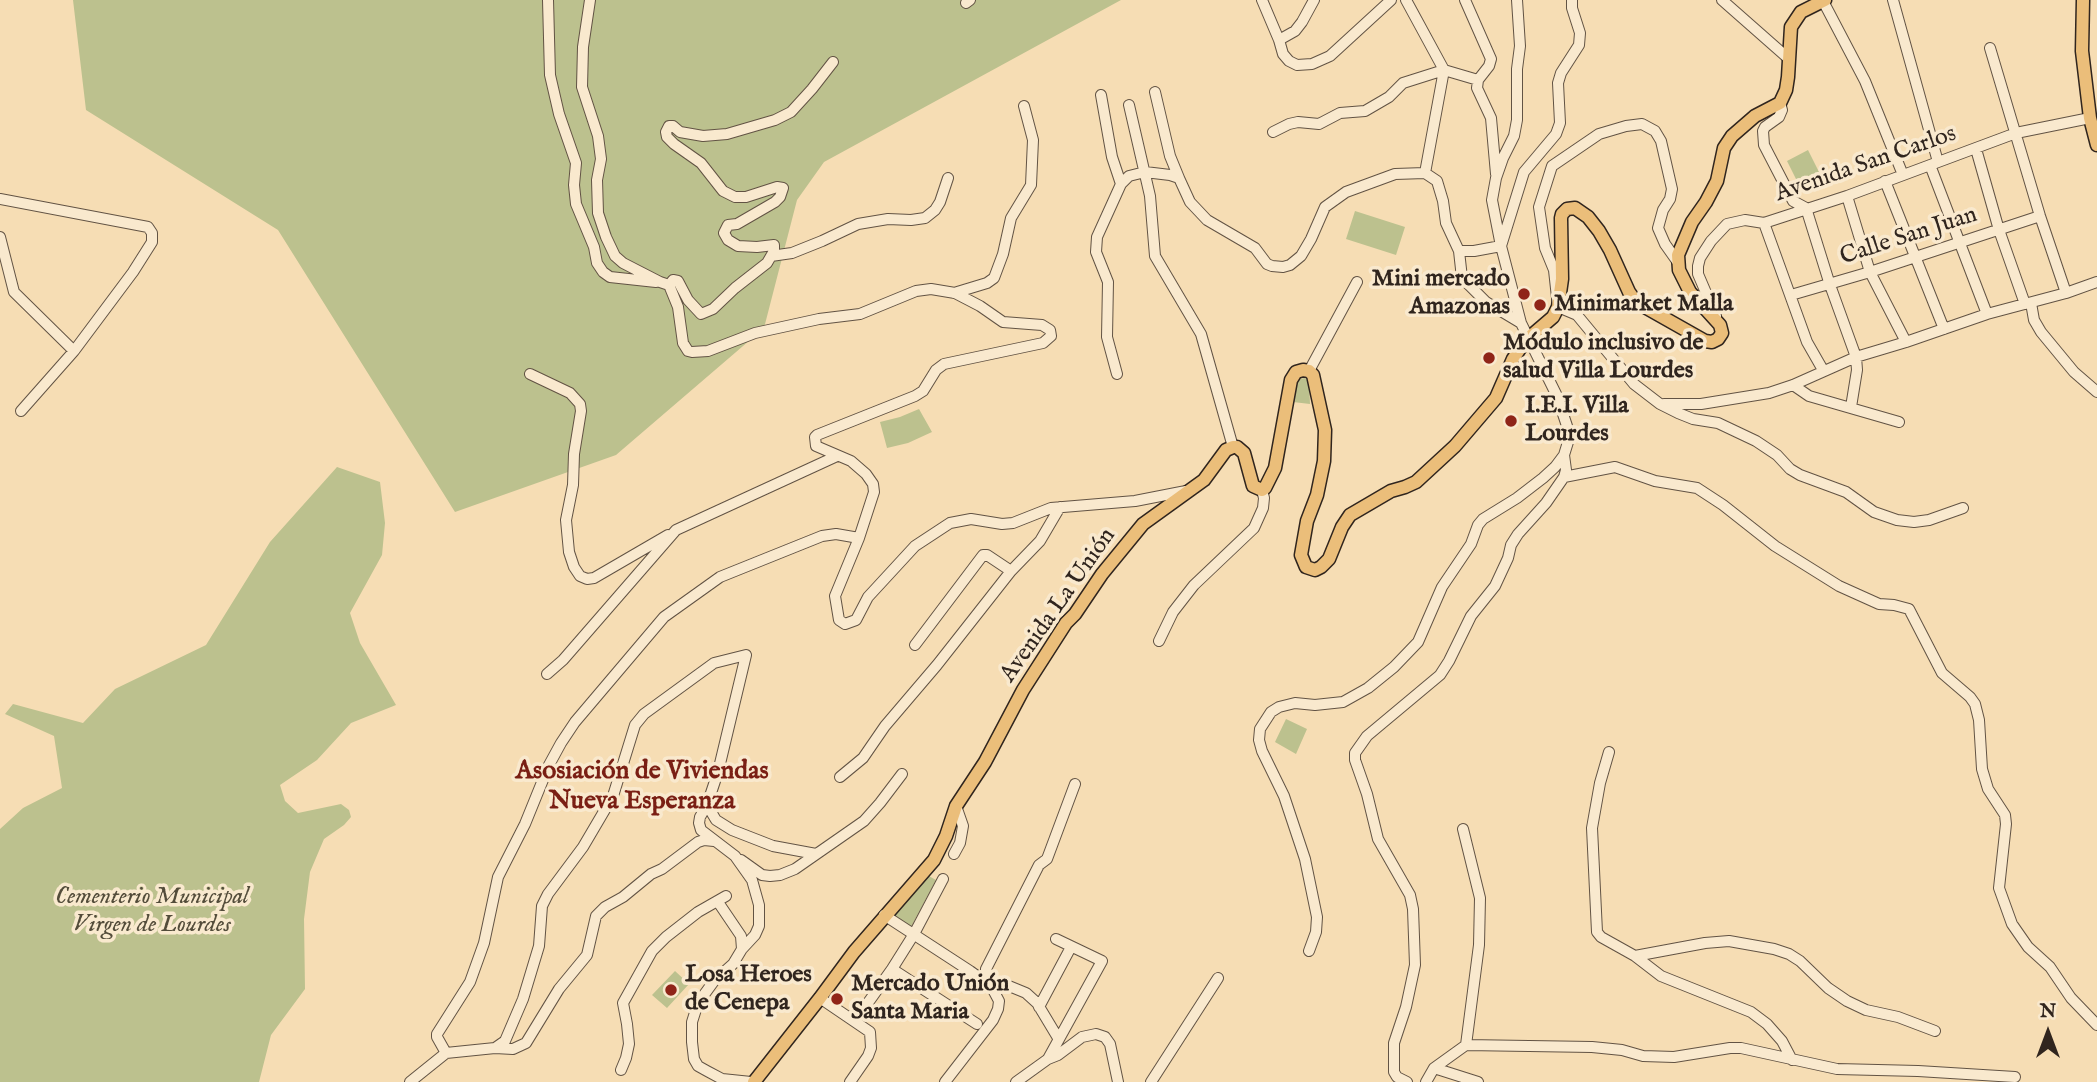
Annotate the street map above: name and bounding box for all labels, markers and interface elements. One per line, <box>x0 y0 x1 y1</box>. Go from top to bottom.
street label: Avenida San Carlos <box>1772 121 1960 209</box>
street label: Calle San Juan <box>1837 201 1981 273</box>
place label: Mini mercado Amazonas <box>1372 266 1510 322</box>
marker: Mini mercado Amazonas <box>1516 286 1532 302</box>
place label: Minimarket Malla <box>1554 291 1733 319</box>
marker: Minimarket Malla <box>1532 297 1548 313</box>
place label: Módulo inclusivo de salud Villa Lourdes <box>1503 330 1704 386</box>
marker: Módulo inclusivo de salud Villa Lourdes <box>1481 350 1497 366</box>
place label: I.E.I. Villa Lourdes <box>1525 393 1629 449</box>
marker: I.E.I. Villa Lourdes <box>1503 413 1519 429</box>
street label: Avenida La Unión <box>995 523 1123 689</box>
district label: Asosiación de Viviendas Nueva Esperanza <box>515 757 769 818</box>
park label: Cementerio Municipal Virgen de Lourdes <box>55 884 249 940</box>
place label: Losa Heroes de Cenepa <box>685 962 812 1018</box>
place label: Mercado Unión Santa Maria <box>851 971 1009 1027</box>
marker: Losa Heroes de Cenepa <box>663 982 679 998</box>
marker: Mercado Unión Santa Maria <box>829 991 845 1007</box>
north arrow <box>2013 998 2083 1068</box>
text: N <box>2040 1000 2056 1024</box>

